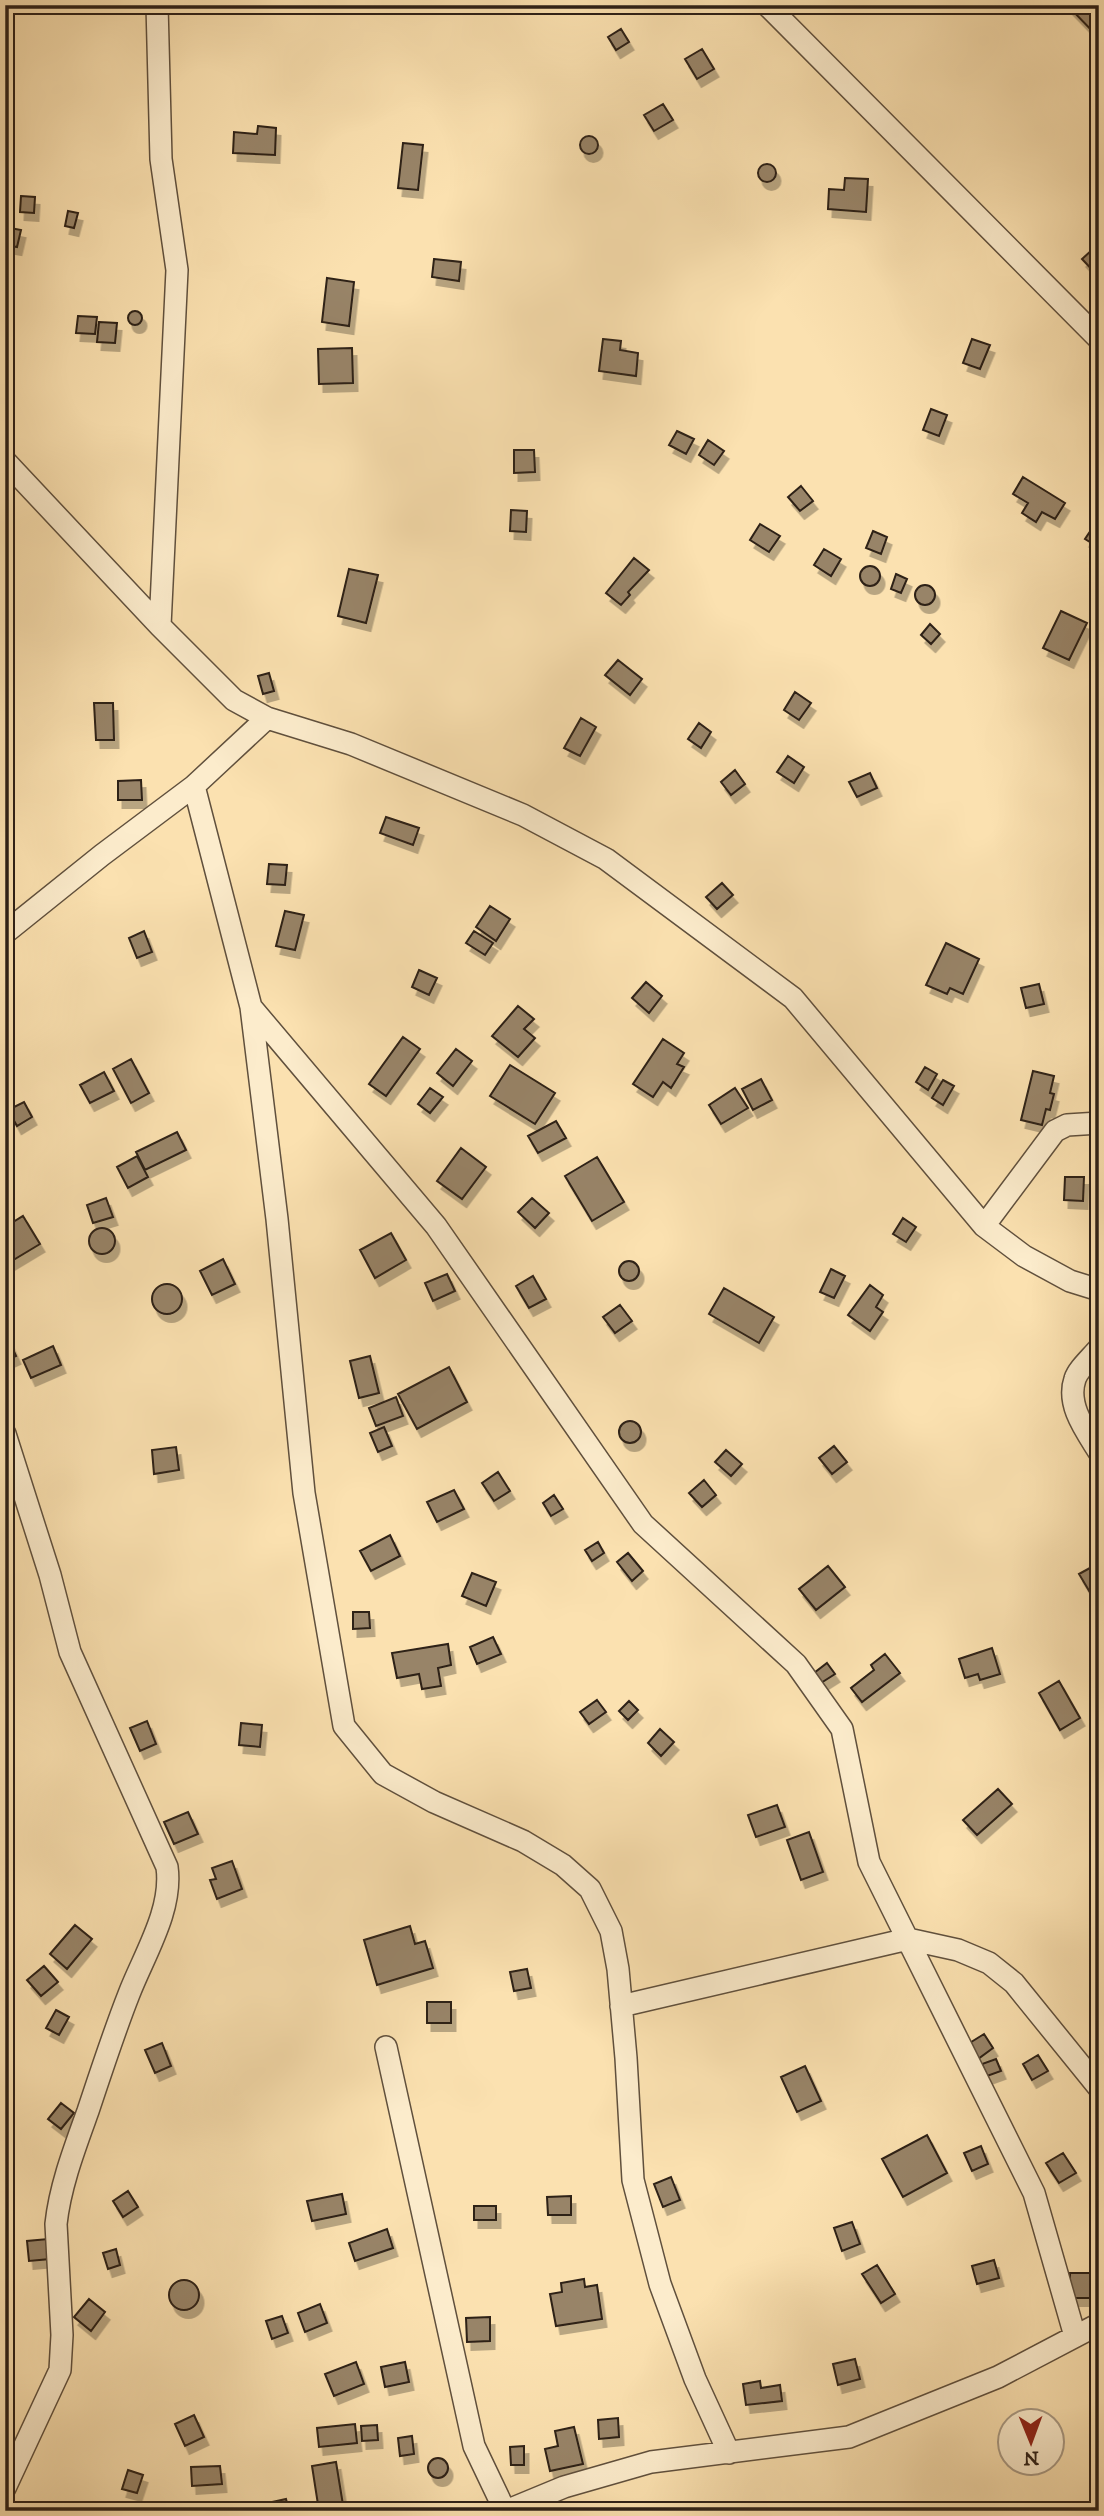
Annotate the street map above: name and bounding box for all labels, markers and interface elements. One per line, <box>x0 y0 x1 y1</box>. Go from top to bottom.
north arrow <box>996 2408 1066 2478</box>
text: N <box>1023 2446 1039 2469</box>

